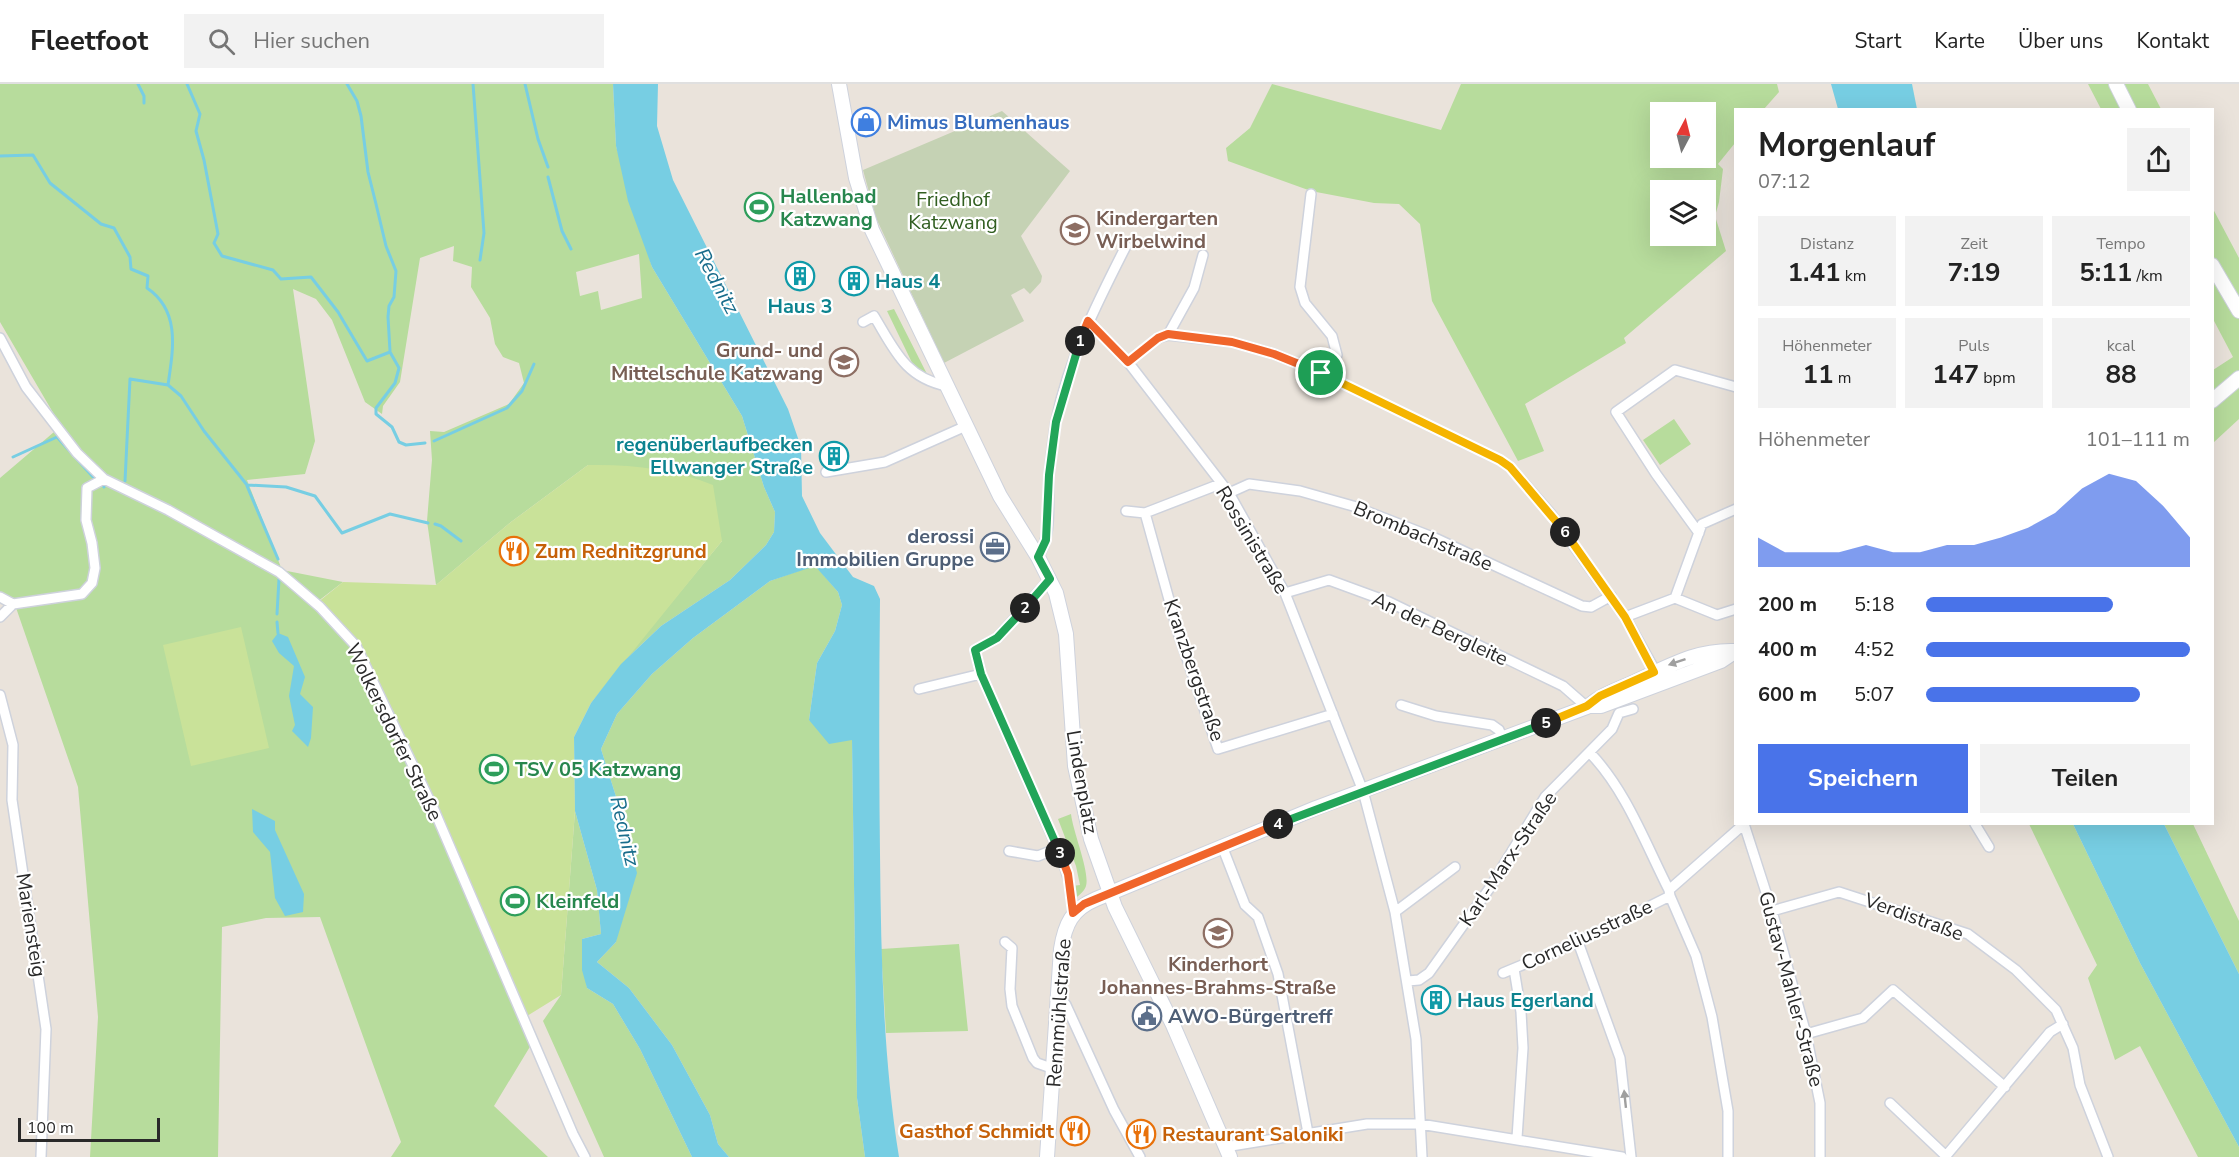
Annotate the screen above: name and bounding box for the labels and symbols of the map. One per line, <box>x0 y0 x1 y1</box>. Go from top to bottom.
north arrow <box>1650 102 1716 168</box>
shop icon: Mimus Blumenhaus <box>850 106 882 138</box>
place label: Mimus Blumenhaus <box>887 109 1070 136</box>
place label: Hallenbad Katzwang <box>780 183 877 233</box>
park label: Friedhof Katzwang <box>908 186 998 236</box>
sports icon: Hallenbad Katzwang <box>743 191 775 223</box>
place label: Kindergarten Wirbelwind <box>1096 205 1218 255</box>
school or university icon: Kindergarten Wirbelwind <box>1059 214 1091 246</box>
water label: Rednitz <box>688 243 746 319</box>
building icon: Haus 3 <box>784 260 816 292</box>
building icon: Haus 4 <box>838 265 870 297</box>
place label: Haus 4 <box>875 268 940 295</box>
place label: Haus 3 <box>767 293 833 320</box>
pin: 1 <box>1065 326 1095 356</box>
place label: Grund- und Mittelschule Katzwang <box>611 337 823 387</box>
school or university icon: Grund- und Mittelschule Katzwang <box>828 346 860 378</box>
pin <box>1295 347 1346 398</box>
place label: regenüberlaufbecken Ellwanger Straße <box>616 431 813 481</box>
building icon: regenüberlaufbecken Ellwanger Straße <box>818 440 850 472</box>
street label: Rossinistraße <box>1209 481 1295 599</box>
street label: Brombachstraße <box>1349 495 1497 577</box>
pin: 6 <box>1550 517 1580 547</box>
place label: derossi Immobilien Gruppe <box>796 523 974 573</box>
office icon: derossi Immobilien Gruppe <box>979 531 1011 563</box>
restaurant icon: Zum Rednitzgrund <box>498 535 530 567</box>
place label: Zum Rednitzgrund <box>535 538 707 565</box>
street label: An der Bergleite <box>1368 586 1512 672</box>
pin: 2 <box>1010 593 1040 623</box>
street label: Kranzbergstraße <box>1157 595 1231 745</box>
street label: Wolkersdorfer Straße <box>339 639 449 825</box>
one-way arrow <box>1668 657 1686 667</box>
pin: 5 <box>1531 708 1561 738</box>
street label: Lindenplatz <box>1060 728 1104 836</box>
sports icon: TSV 05 Katzwang <box>478 753 510 785</box>
place label: TSV 05 Katzwang <box>515 756 681 783</box>
street label: Karl-Marx-Straße <box>1453 786 1563 932</box>
water label: Rednitz <box>603 793 647 869</box>
pin: 4 <box>1263 809 1293 839</box>
pin: 3 <box>1045 838 1075 868</box>
street label: Mariensteig <box>9 871 53 979</box>
sports icon: Kleinfeld <box>499 885 531 917</box>
street label: Verdistraße <box>1860 886 1967 947</box>
place label: Kleinfeld <box>536 888 619 915</box>
street label: Gustav-Mahler-Straße <box>1752 888 1830 1090</box>
street label: Corneliusstraße <box>1517 893 1657 977</box>
school or university icon: Kinderhort Johannes-Brahms-Straße <box>1202 917 1234 949</box>
street label: Rennmühlstraße <box>1040 938 1078 1088</box>
place label: Kinderhort Johannes-Brahms-Straße <box>1099 951 1336 1001</box>
building icon: Haus Egerland <box>1420 984 1452 1016</box>
place label: Haus Egerland <box>1457 987 1594 1014</box>
public building icon: AWO-Bürgertreff <box>1131 1000 1163 1032</box>
place label: AWO-Bürgertreff <box>1168 1003 1333 1030</box>
one-way arrow <box>1620 1089 1630 1108</box>
scale bar <box>18 1115 160 1142</box>
restaurant icon: Gasthof Schmidt <box>1059 1115 1091 1147</box>
place label: Gasthof Schmidt <box>899 1118 1054 1145</box>
restaurant icon: Restaurant Saloniki <box>1125 1118 1157 1150</box>
place label: Restaurant Saloniki <box>1162 1121 1344 1148</box>

